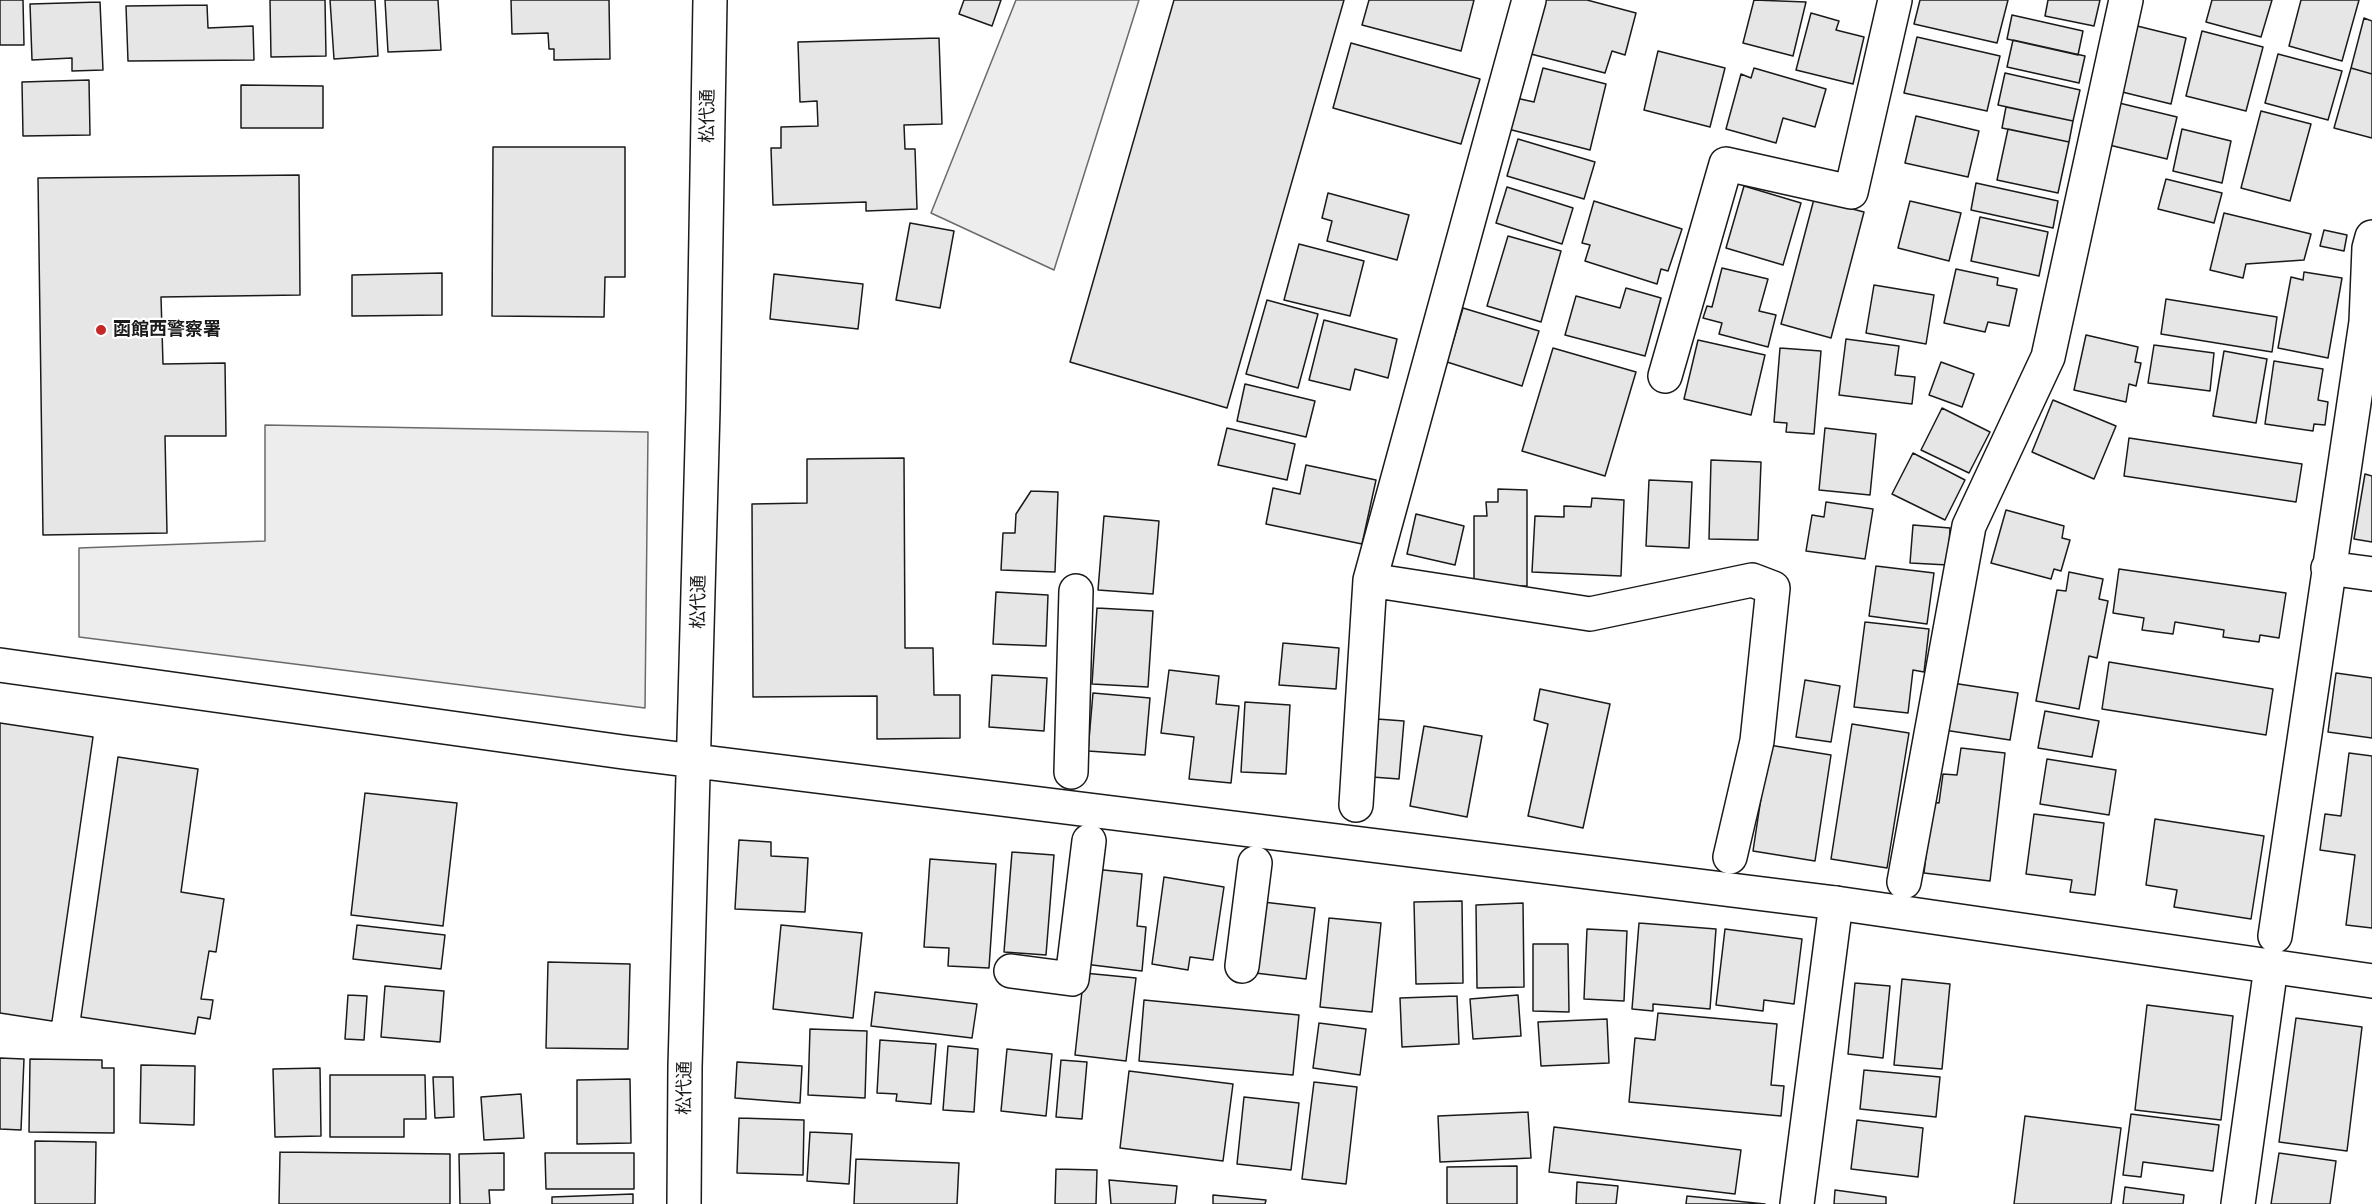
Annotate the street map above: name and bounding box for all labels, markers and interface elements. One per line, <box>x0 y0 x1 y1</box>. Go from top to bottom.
street label: 松代通 <box>697 89 719 143</box>
place label: 函館西警察署 <box>113 319 221 341</box>
marker: 函館西警察署 <box>94 323 108 337</box>
street label: 松代通 <box>688 575 710 629</box>
street label: 松代通 <box>674 1061 696 1115</box>

